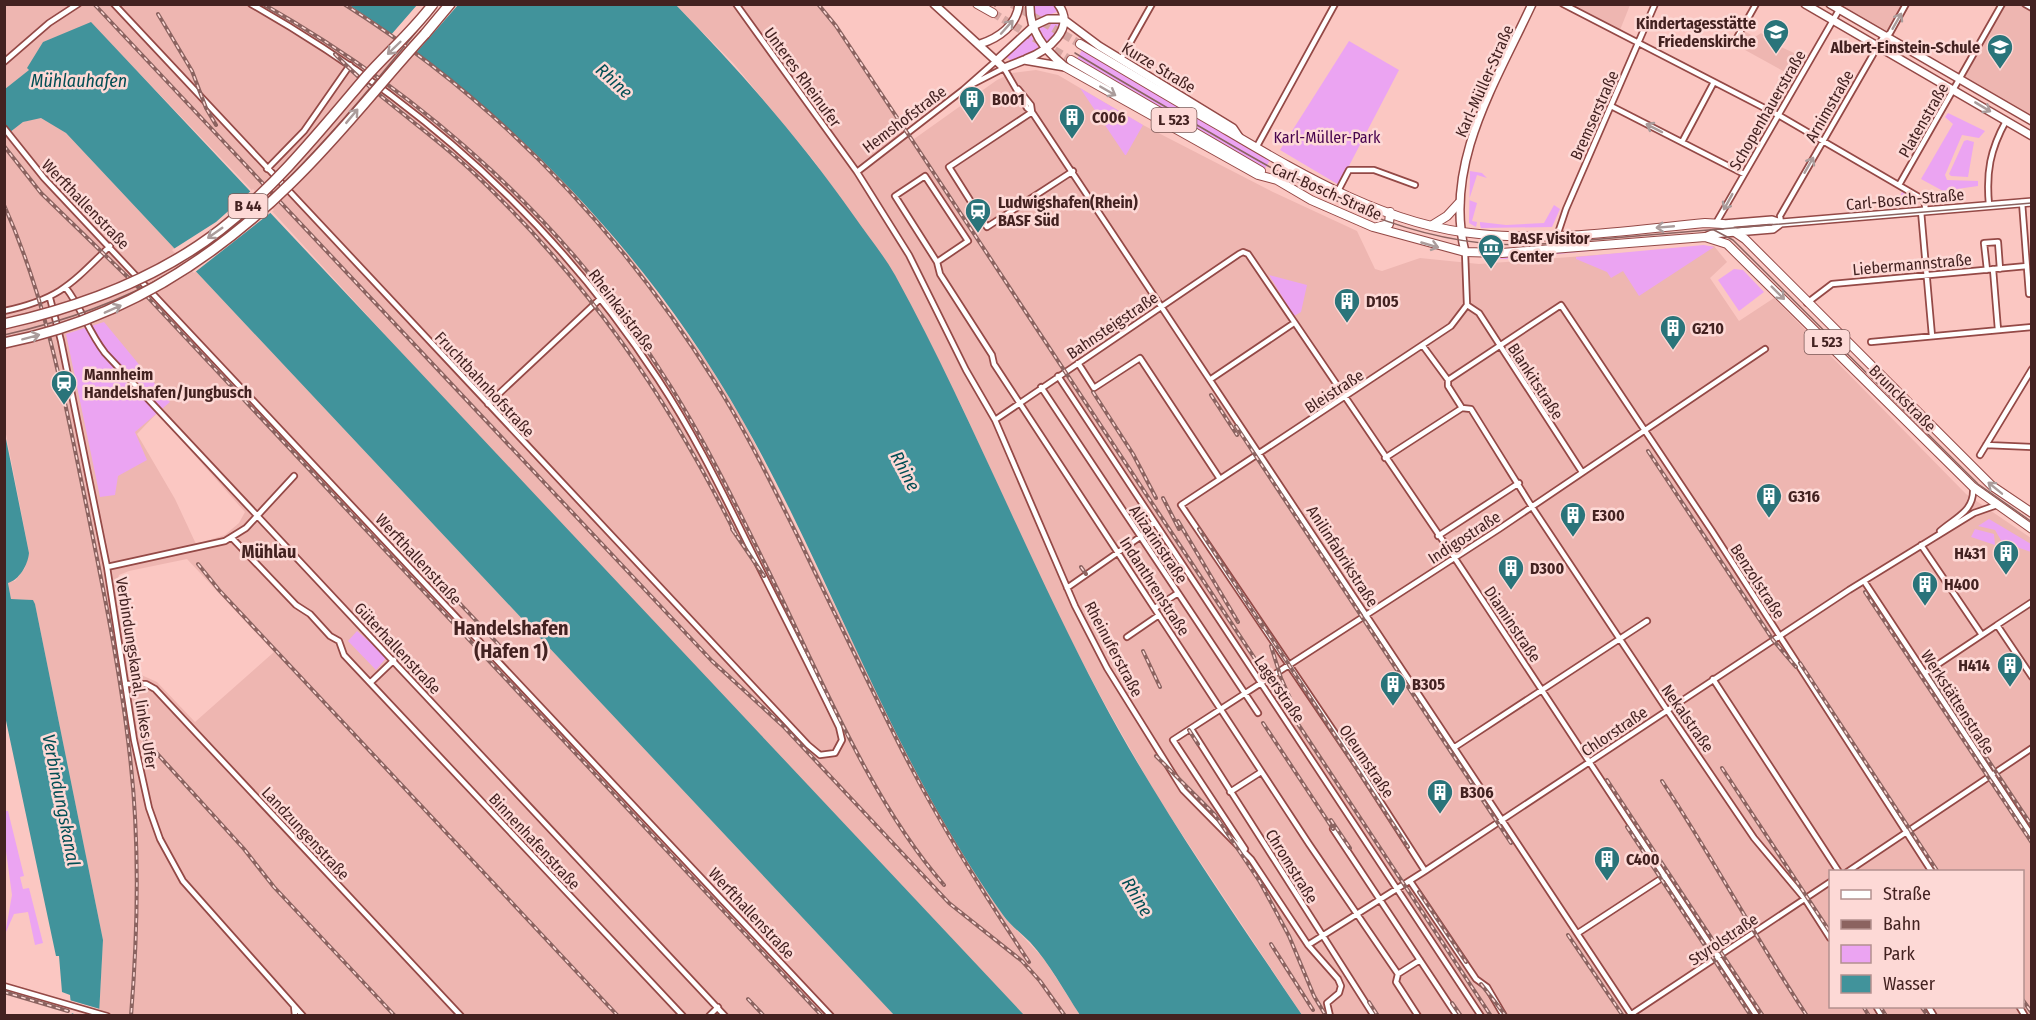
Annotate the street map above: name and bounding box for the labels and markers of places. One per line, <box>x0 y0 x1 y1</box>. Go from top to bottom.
place label: Kindertagesstätte Friedenskirche <box>1636 14 1756 51</box>
school or university icon: Kindertagesstätte Friedenskirche <box>1761 17 1791 55</box>
school or university icon: Albert-Einstein-Schule <box>1985 32 2015 70</box>
place label: Albert-Einstein-Schule <box>1829 38 1980 57</box>
building icon: B001 <box>957 84 987 122</box>
place label: B001 <box>992 90 1025 109</box>
building icon: C006 <box>1057 102 1087 140</box>
place label: C006 <box>1092 108 1126 127</box>
place label: Ludwigshafen(Rhein) BASF Süd <box>998 193 1138 230</box>
station icon: Ludwigshafen(Rhein) BASF Süd <box>963 196 993 234</box>
place label: BASF Visitor Center <box>1510 229 1590 266</box>
museum icon: BASF Visitor Center <box>1476 232 1506 270</box>
building icon: D105 <box>1332 286 1362 324</box>
place label: D105 <box>1366 292 1399 311</box>
building icon: G210 <box>1658 313 1688 351</box>
place label: G210 <box>1692 319 1724 338</box>
place label: Mannheim Handelshafen/Jungbusch <box>84 365 252 402</box>
station icon: Mannheim Handelshafen/Jungbusch <box>49 368 79 406</box>
building icon: G316 <box>1754 481 1784 519</box>
place label: G316 <box>1788 487 1820 506</box>
building icon: E300 <box>1558 500 1588 538</box>
place label: E300 <box>1592 506 1625 525</box>
building icon: H431 <box>1991 538 2021 576</box>
place label: H431 <box>1954 544 1986 563</box>
building icon: D300 <box>1496 553 1526 591</box>
place label: D300 <box>1530 559 1565 578</box>
building icon: H400 <box>1910 569 1940 607</box>
place label: H400 <box>1944 575 1980 594</box>
building icon: H414 <box>1995 650 2025 688</box>
place label: H414 <box>1958 656 1990 675</box>
building icon: B305 <box>1378 669 1408 707</box>
place label: B305 <box>1412 675 1445 694</box>
building icon: B306 <box>1425 777 1455 815</box>
place label: B306 <box>1460 783 1494 802</box>
building icon: C400 <box>1592 844 1622 882</box>
place label: C400 <box>1626 850 1660 869</box>

